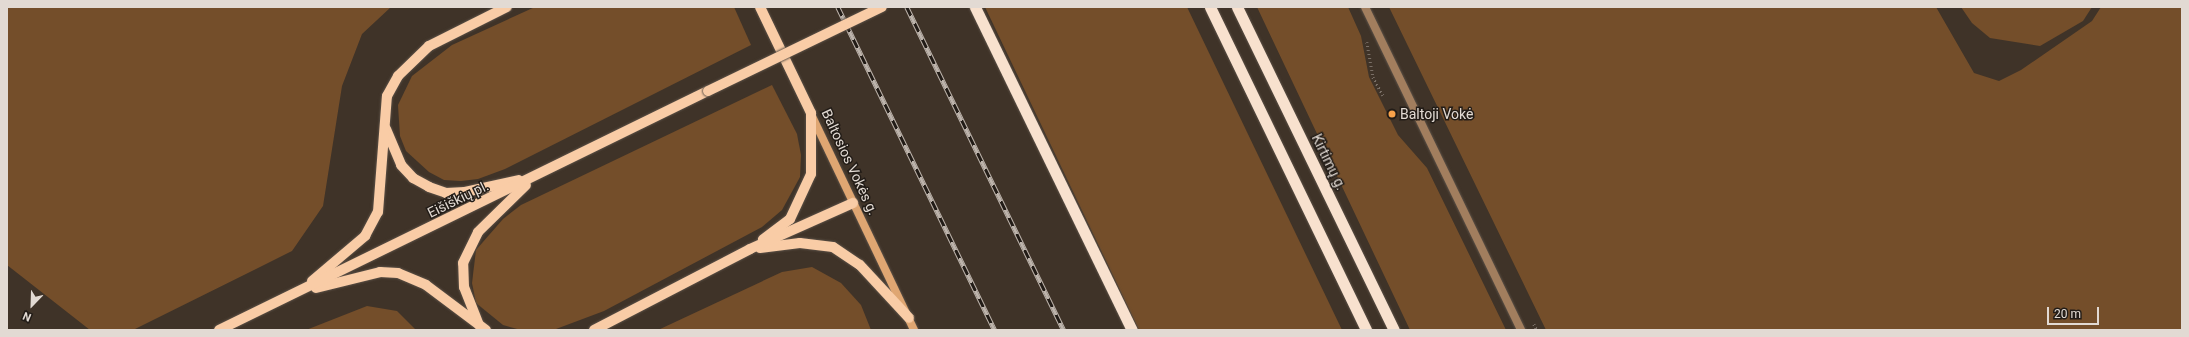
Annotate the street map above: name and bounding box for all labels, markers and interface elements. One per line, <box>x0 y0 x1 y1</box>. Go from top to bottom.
street label: Baltosios Vokės g. <box>818 106 882 218</box>
place label: Baltoji Vokė <box>1400 106 1473 122</box>
marker: Baltoji Vokė <box>1387 109 1397 119</box>
street label: Kirtimų g. <box>1308 131 1350 193</box>
street label: Eišiškių pl. <box>425 177 491 221</box>
north arrow <box>12 285 52 325</box>
scale bar <box>2049 299 2101 325</box>
text: 20 m <box>2054 307 2081 321</box>
text: N <box>21 309 33 324</box>

